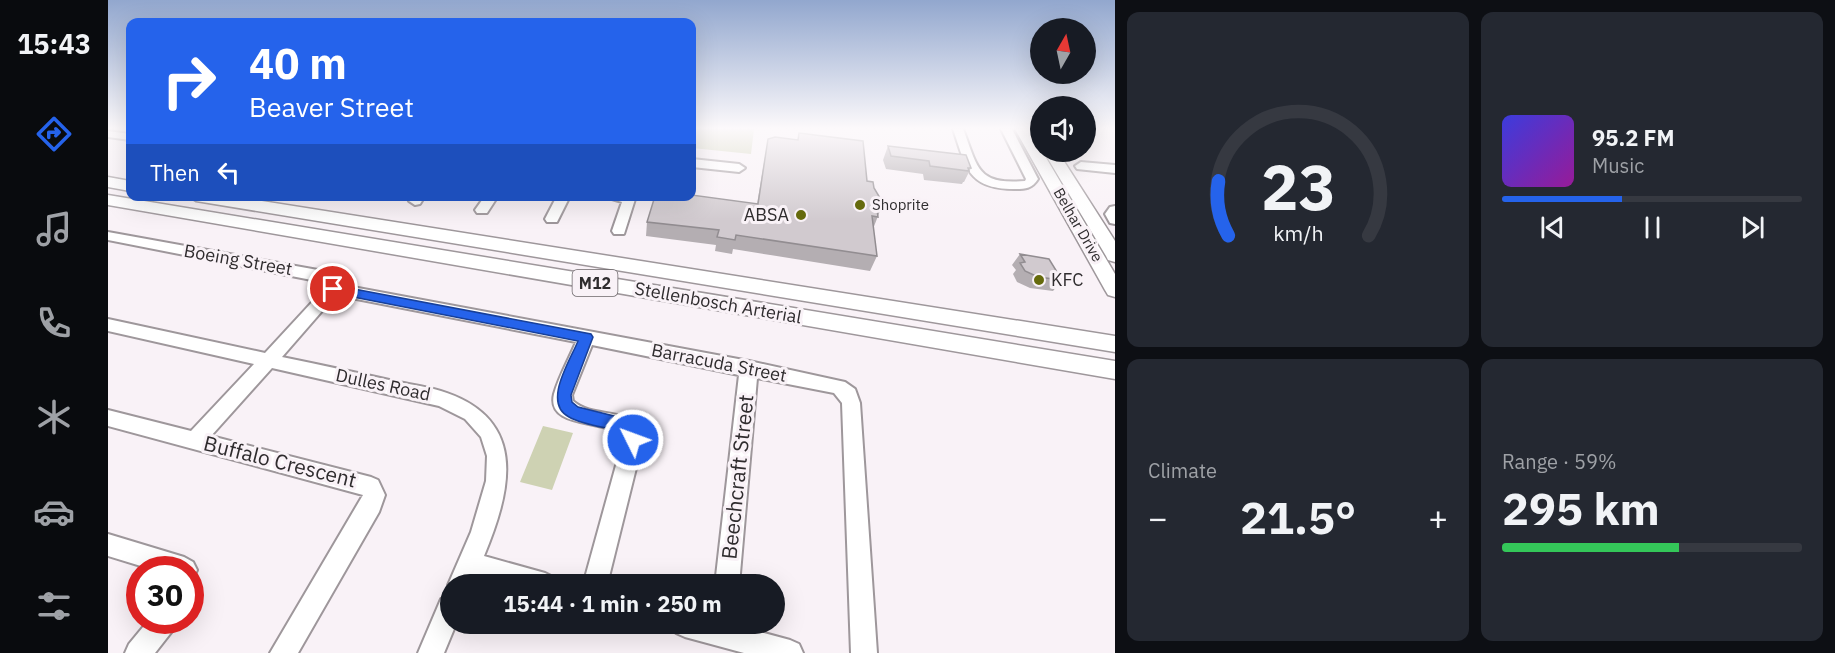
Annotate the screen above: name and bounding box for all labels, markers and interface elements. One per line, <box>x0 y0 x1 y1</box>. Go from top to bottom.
north arrow <box>1030 18 1096 84</box>
map controls <box>1030 18 1096 162</box>
text: 15:43 <box>17 26 91 61</box>
text: 40 m <box>249 36 347 91</box>
icon: right <box>150 42 228 120</box>
text: Beaver Street <box>249 89 414 124</box>
button: sound <box>1030 96 1096 162</box>
icon: directions <box>33 113 75 155</box>
text: 95.2 FM <box>1592 123 1675 152</box>
text: 23 <box>1261 147 1335 228</box>
text: Music <box>1592 152 1644 179</box>
icon: left <box>212 156 245 189</box>
text: Then <box>150 158 200 187</box>
street label: Belhar Drive <box>1050 184 1107 265</box>
place label: Shoprite <box>872 195 929 214</box>
marker: Shoprite <box>853 198 867 212</box>
place label: ABSA <box>744 203 789 226</box>
icon: music <box>33 208 75 250</box>
marker: ABSA <box>794 208 808 222</box>
icon: previous <box>1536 211 1569 244</box>
icon: pause <box>1636 211 1669 244</box>
icon: next <box>1736 211 1769 244</box>
text: km/h <box>1273 220 1323 248</box>
street label: Boeing Street <box>182 239 294 280</box>
pin <box>307 263 358 314</box>
place label: KFC <box>1051 268 1083 291</box>
road number: M12 <box>572 270 618 296</box>
icon: arrive <box>316 272 349 305</box>
marker: KFC <box>1032 273 1046 287</box>
street label: Stellenbosch Arterial <box>633 276 803 329</box>
icon: phone <box>33 302 75 344</box>
street label: Barracuda Street <box>650 338 789 387</box>
street label: Dulles Road <box>334 363 433 406</box>
street label: Beechcraft Street <box>714 393 760 561</box>
icon: climate <box>33 396 75 438</box>
position arrow <box>601 408 665 472</box>
street label: Buffalo Crescent <box>201 429 360 494</box>
text: Range · 59% <box>1502 448 1617 475</box>
text: Climate <box>1148 457 1217 484</box>
text: 295 km <box>1502 479 1660 537</box>
text: 21.5° <box>1240 488 1356 546</box>
icon: car <box>33 491 75 533</box>
text: − <box>1148 496 1168 539</box>
text: + <box>1428 496 1448 539</box>
speed limit sign: 30 <box>126 556 204 634</box>
icon: filters <box>33 585 75 627</box>
text: 15:44 · 1 min · 250 m <box>503 589 722 618</box>

